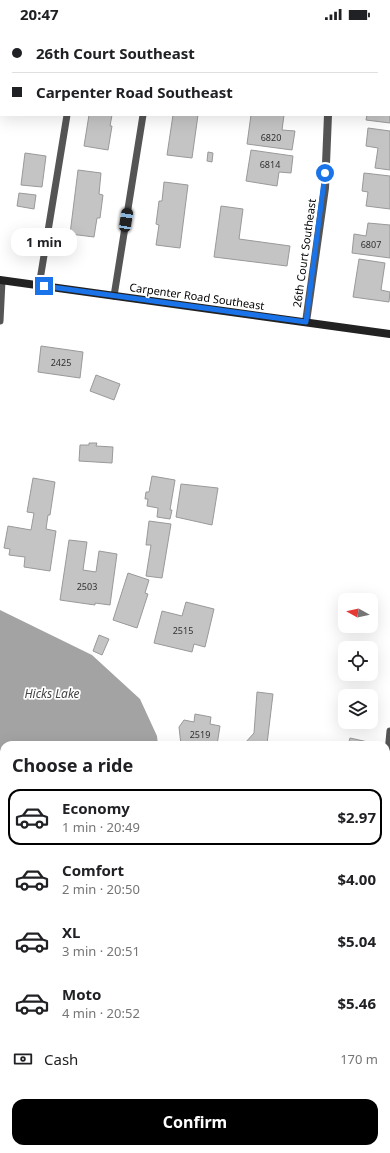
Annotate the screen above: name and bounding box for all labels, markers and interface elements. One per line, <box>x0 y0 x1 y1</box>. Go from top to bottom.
text: 20:47 <box>20 4 59 24</box>
text: 26th Court Southeast <box>36 43 195 63</box>
text: Carpenter Road Southeast <box>36 82 233 102</box>
house number: 6820 <box>261 131 281 144</box>
house number: 6814 <box>260 158 280 171</box>
route start <box>316 164 334 182</box>
street label: 26th Court Southeast <box>289 198 319 308</box>
car <box>118 207 134 233</box>
callout: 1 min <box>11 228 77 256</box>
text: 1 min <box>26 233 62 251</box>
house number: 6807 <box>361 238 381 251</box>
route end <box>35 277 53 295</box>
street label: Carpenter Road Southeast <box>129 279 265 313</box>
house number: 2425 <box>51 356 71 369</box>
house number: 2503 <box>77 580 97 593</box>
north arrow <box>338 593 378 633</box>
map controls <box>338 593 378 729</box>
house number: 2515 <box>173 624 193 637</box>
button: locate <box>338 641 378 681</box>
water label: Hicks Lake <box>24 685 80 702</box>
button: layers <box>338 689 378 729</box>
house number: 2519 <box>190 728 210 741</box>
text: Choose a ride <box>12 753 133 777</box>
text: Economy <box>62 798 130 818</box>
icon: car <box>14 799 50 835</box>
text: $2.97 <box>337 807 376 827</box>
text: 1 min · 20:49 <box>62 818 140 836</box>
text: Comfort <box>62 860 124 880</box>
icon: car <box>14 861 50 897</box>
text: $4.00 <box>337 869 376 889</box>
text: 2 min · 20:50 <box>62 880 140 898</box>
text: XL <box>62 922 80 942</box>
icon: car <box>14 923 50 959</box>
text: $5.04 <box>337 931 376 951</box>
text: 3 min · 20:51 <box>62 942 140 960</box>
text: Moto <box>62 984 101 1004</box>
icon: car <box>14 985 50 1021</box>
text: $5.46 <box>337 993 376 1013</box>
text: 4 min · 20:52 <box>62 1004 140 1022</box>
icon: cash <box>12 1048 34 1070</box>
text: Cash <box>44 1049 78 1069</box>
text: 170 m <box>340 1050 378 1068</box>
button: Confirm <box>12 1099 378 1145</box>

